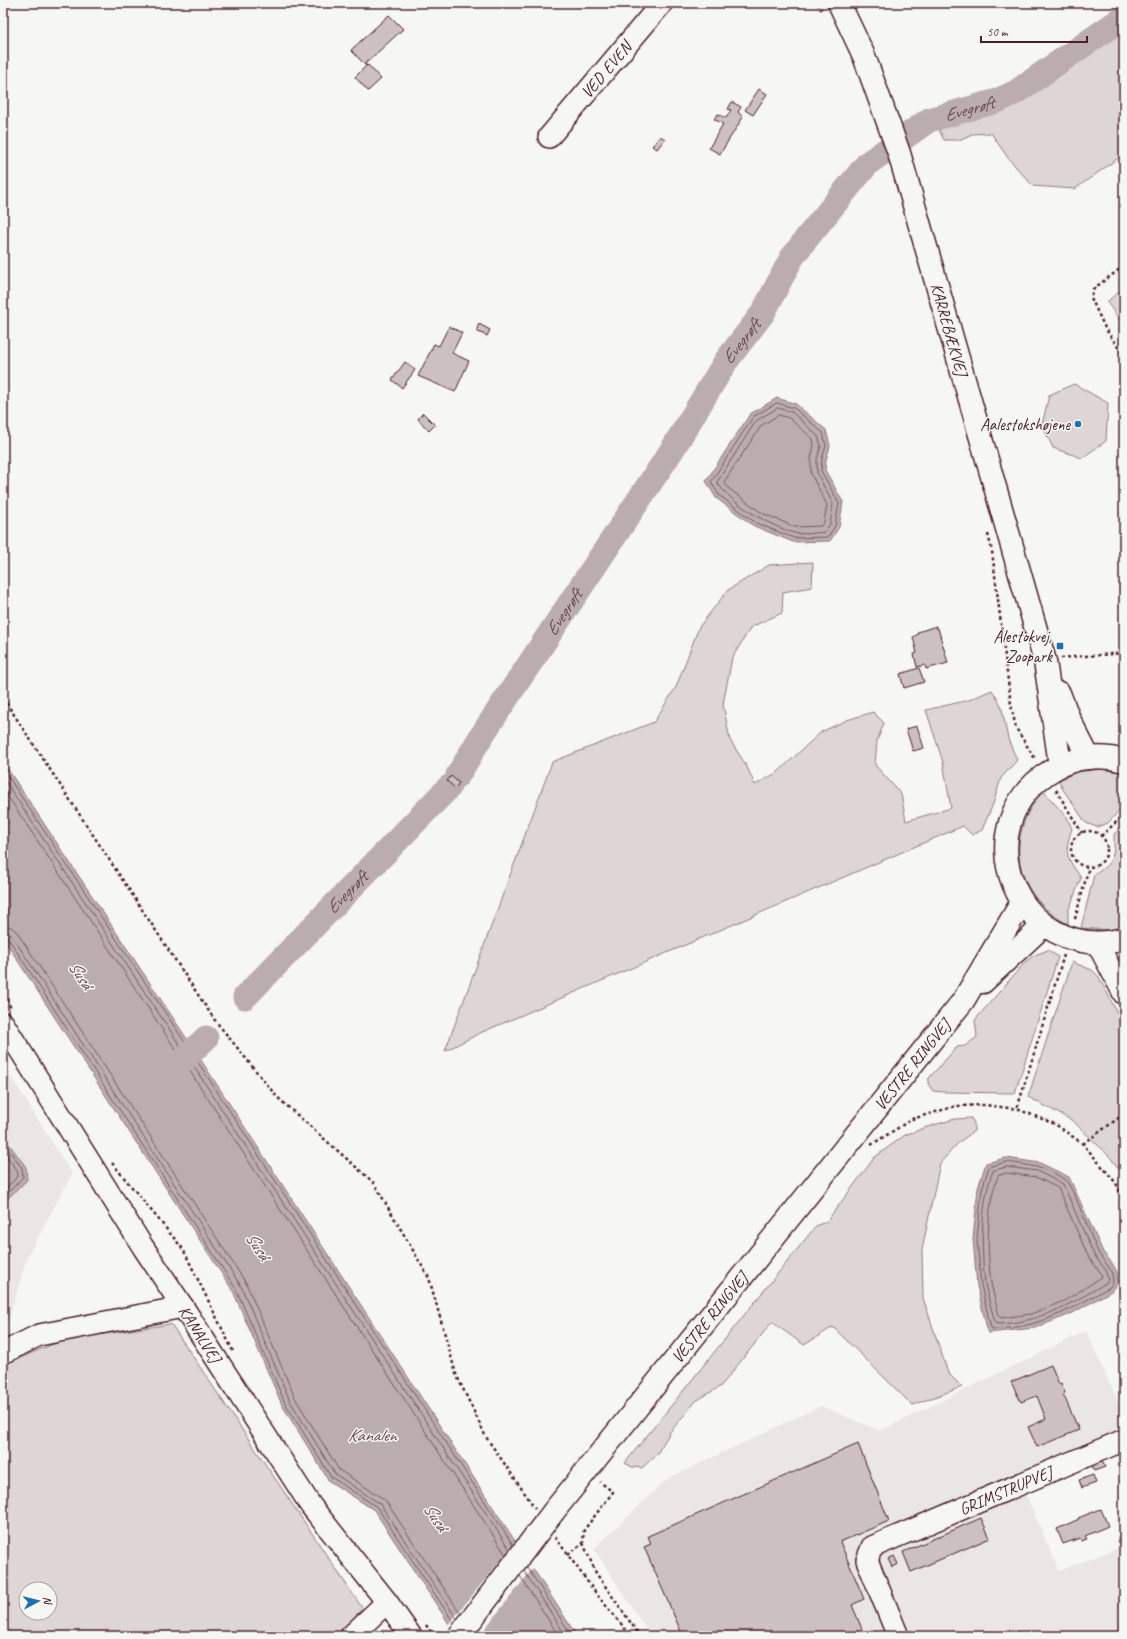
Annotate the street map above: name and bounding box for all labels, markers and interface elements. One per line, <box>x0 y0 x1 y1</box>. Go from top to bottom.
scale bar <box>981 18 1087 44</box>
text: 50 m <box>987 24 1009 40</box>
street label: VED EVEN <box>576 35 637 102</box>
water label: Evegrøft <box>942 90 1000 126</box>
street label: KARREBÆKVEJ <box>926 280 974 381</box>
water label: Evegrøft <box>717 312 767 368</box>
place label: Aalestokshøjene <box>980 414 1071 435</box>
marker: Aalestokshøjene <box>1073 419 1083 429</box>
water label: Evegrøft <box>540 582 589 640</box>
place label: Ålestokvej, Zoopark <box>993 626 1054 667</box>
marker: Ålestokvej, Zoopark <box>1055 641 1065 651</box>
water label: Evegrøft <box>321 864 375 918</box>
water label: Suså <box>64 957 100 997</box>
street label: VESTRE RINGVEJ <box>869 1013 956 1114</box>
water label: Suså <box>241 1228 277 1268</box>
street label: VESTRE RINGVEJ <box>666 1266 754 1367</box>
street label: KANALVEJ <box>174 1301 228 1368</box>
water label: Kanalen <box>348 1424 398 1446</box>
street label: GRIMSTRUPVEJ <box>956 1460 1058 1519</box>
water label: Suså <box>419 1499 455 1539</box>
north arrow <box>18 1581 58 1621</box>
text: N <box>41 1596 56 1606</box>

